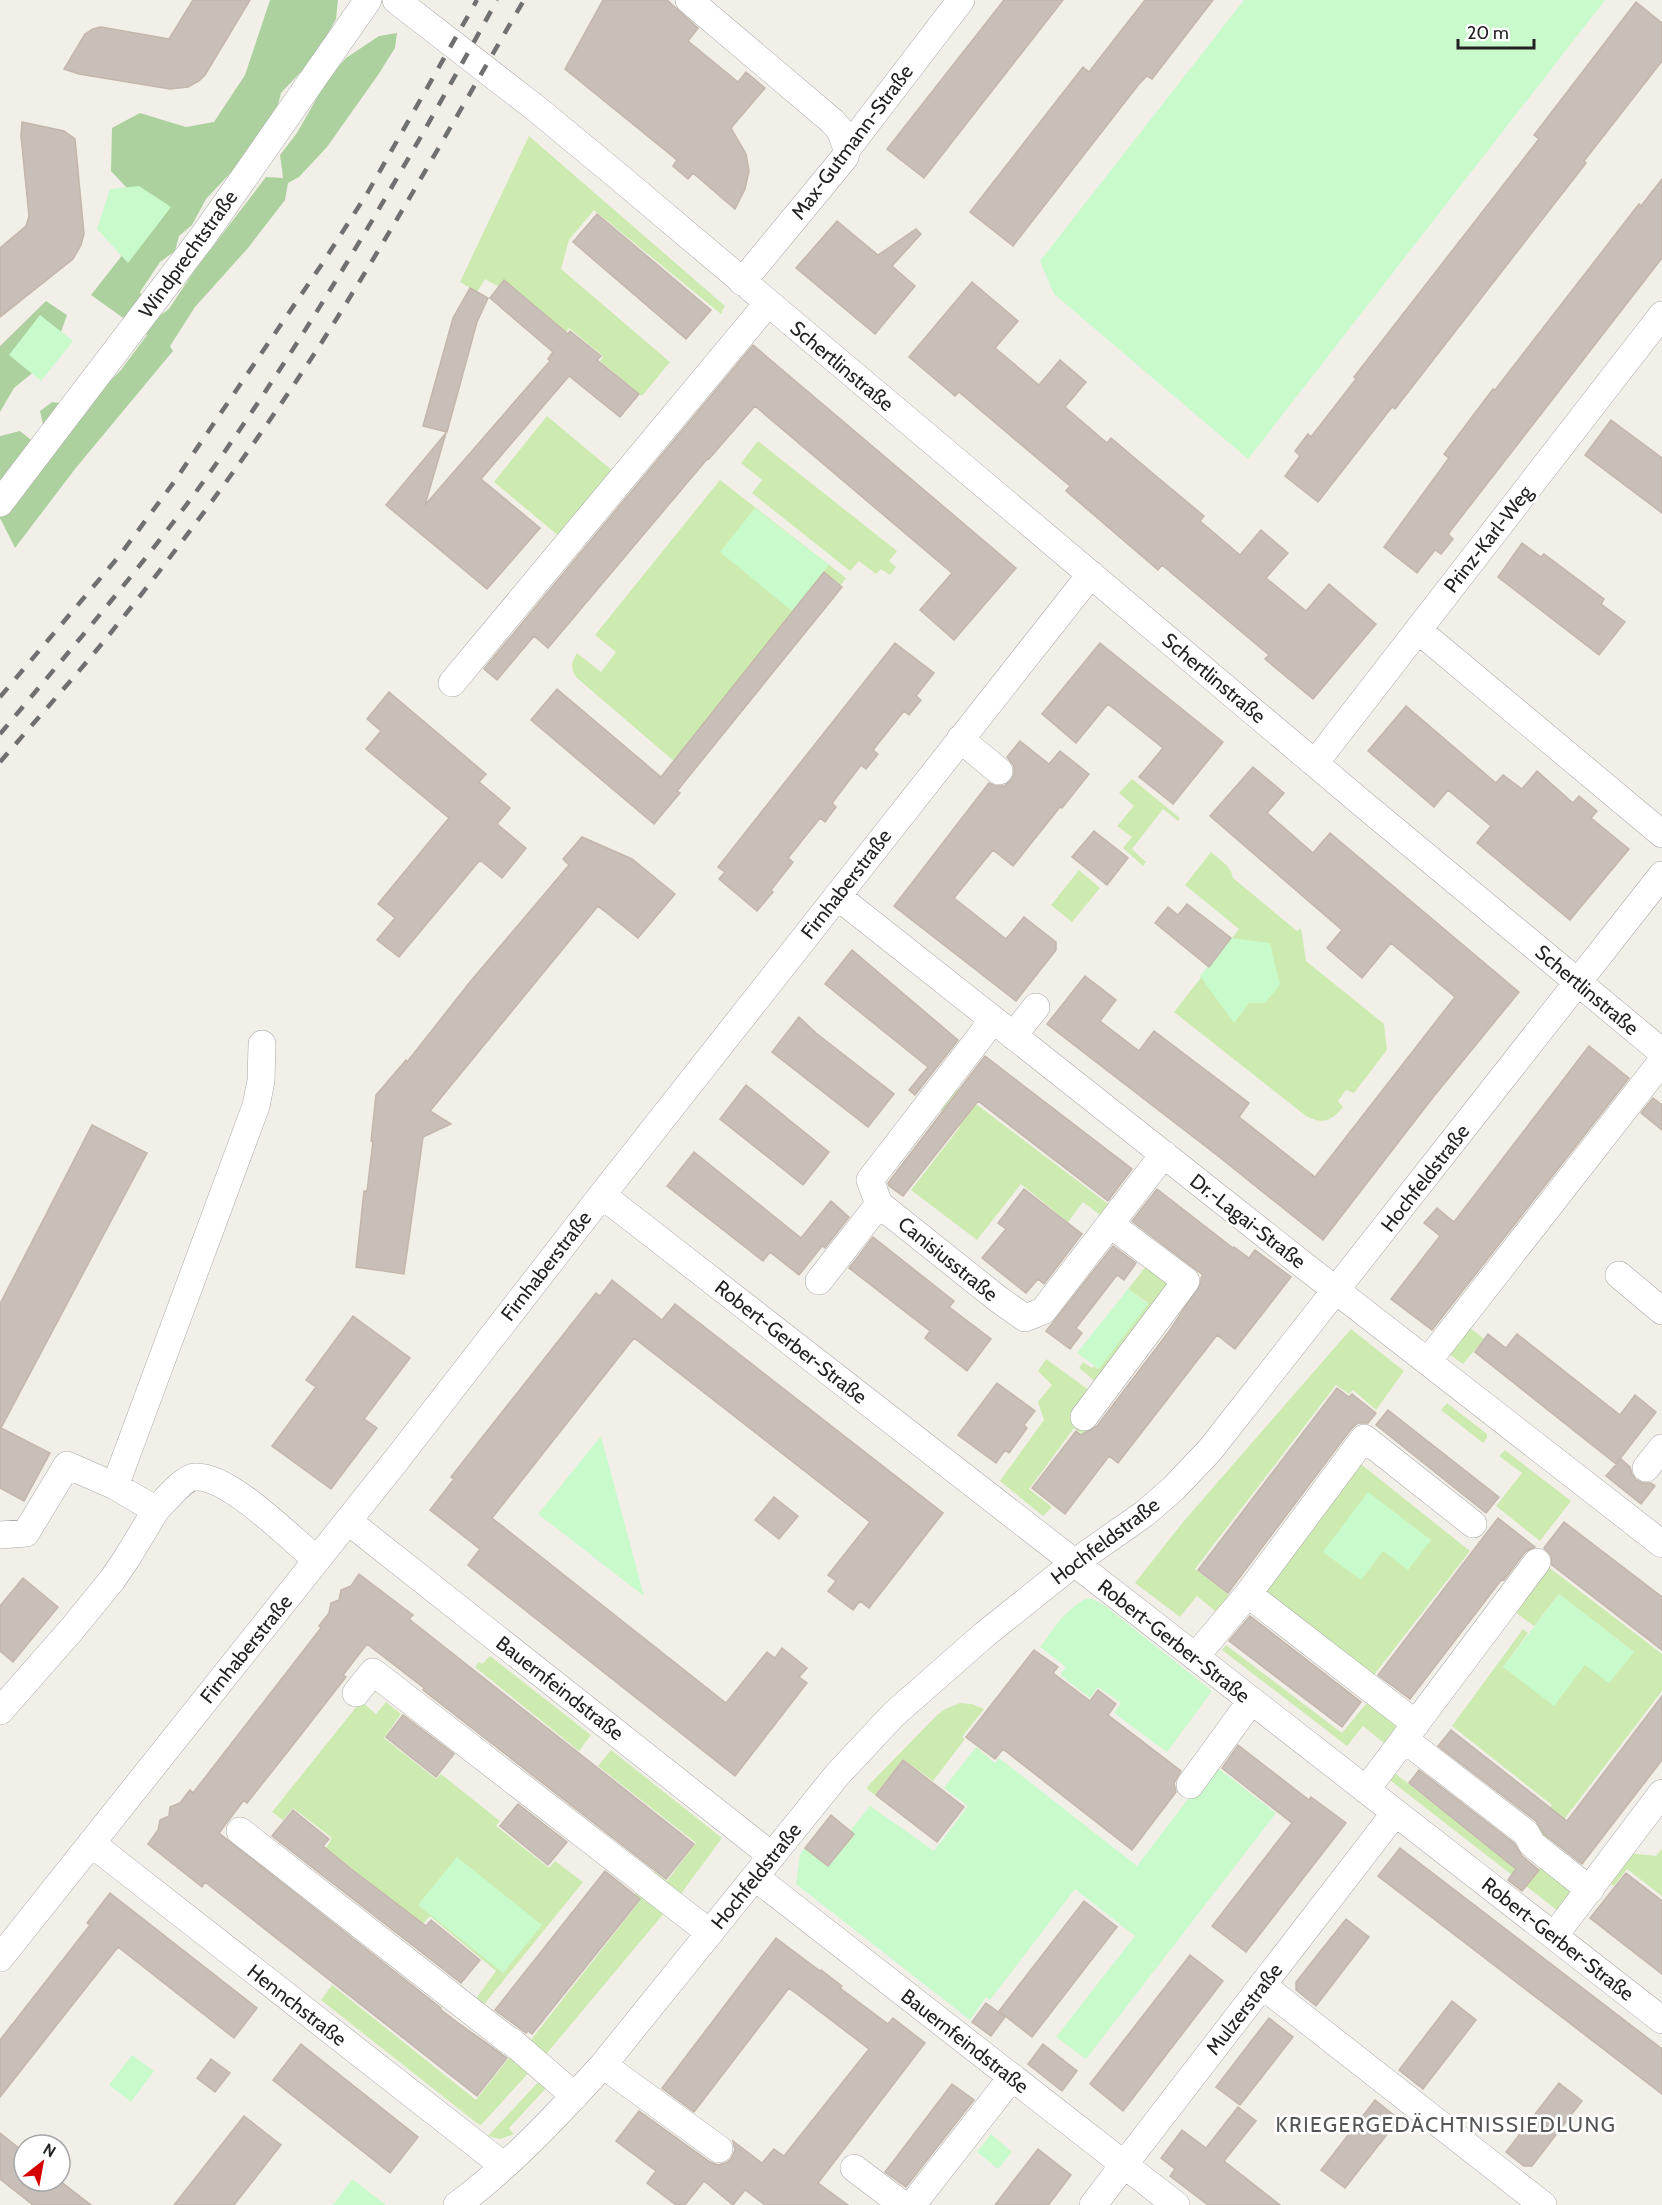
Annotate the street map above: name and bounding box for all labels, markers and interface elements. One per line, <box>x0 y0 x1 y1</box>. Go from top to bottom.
scale bar <box>1458 12 1534 50</box>
text: 20 m <box>1467 22 1509 44</box>
street label: Max-Gutmann-Straße <box>786 60 918 224</box>
street label: Windprechtstraße <box>134 186 242 322</box>
street label: Schertlinstraße <box>785 316 899 416</box>
street label: Prinz-Karl-Weg <box>1439 480 1538 597</box>
street label: Schertlinstraße <box>1157 628 1271 728</box>
street label: Firnhaberstraße <box>796 824 896 944</box>
street label: Schertlinstraße <box>1530 940 1644 1040</box>
street label: Hochfeldstraße <box>1376 1120 1474 1236</box>
street label: Dr.-Lagai-Straße <box>1185 1168 1311 1274</box>
street label: Firnhaberstraße <box>496 1206 596 1326</box>
street label: Canisiusstraße <box>893 1212 1003 1306</box>
street label: Robert-Gerber-Straße <box>710 1275 872 1409</box>
street label: Hochfeldstraße <box>1046 1492 1164 1590</box>
street label: Robert-Gerber-Straße <box>1093 1574 1255 1708</box>
street label: Firnhaberstraße <box>195 1590 297 1708</box>
street label: Bauernfeindstraße <box>491 1631 629 1745</box>
street label: Hochfeldstraße <box>706 1818 806 1934</box>
street label: Robert-Gerber-Straße <box>1477 1872 1639 2006</box>
street label: Mulzerstraße <box>1201 1958 1287 2060</box>
street label: Hennchstraße <box>243 1959 351 2051</box>
street label: Bauernfeindstraße <box>896 1984 1034 2098</box>
district label: KRIEGERGEDÄCHTNISSIEDLUNG <box>1276 2112 1616 2137</box>
north arrow <box>12 2133 72 2193</box>
text: N <box>40 2140 59 2162</box>

